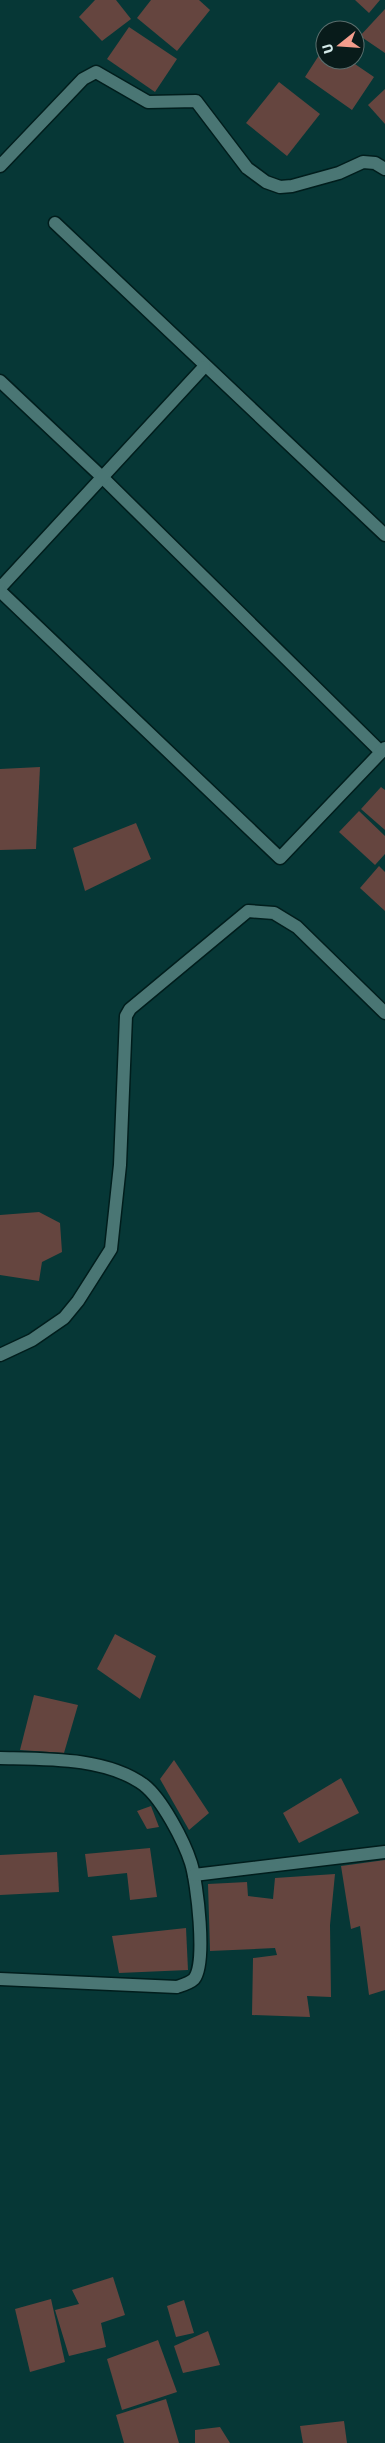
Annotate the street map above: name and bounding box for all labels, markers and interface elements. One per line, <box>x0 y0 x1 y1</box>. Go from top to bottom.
north arrow <box>315 20 365 70</box>
text: U <box>319 42 338 56</box>

